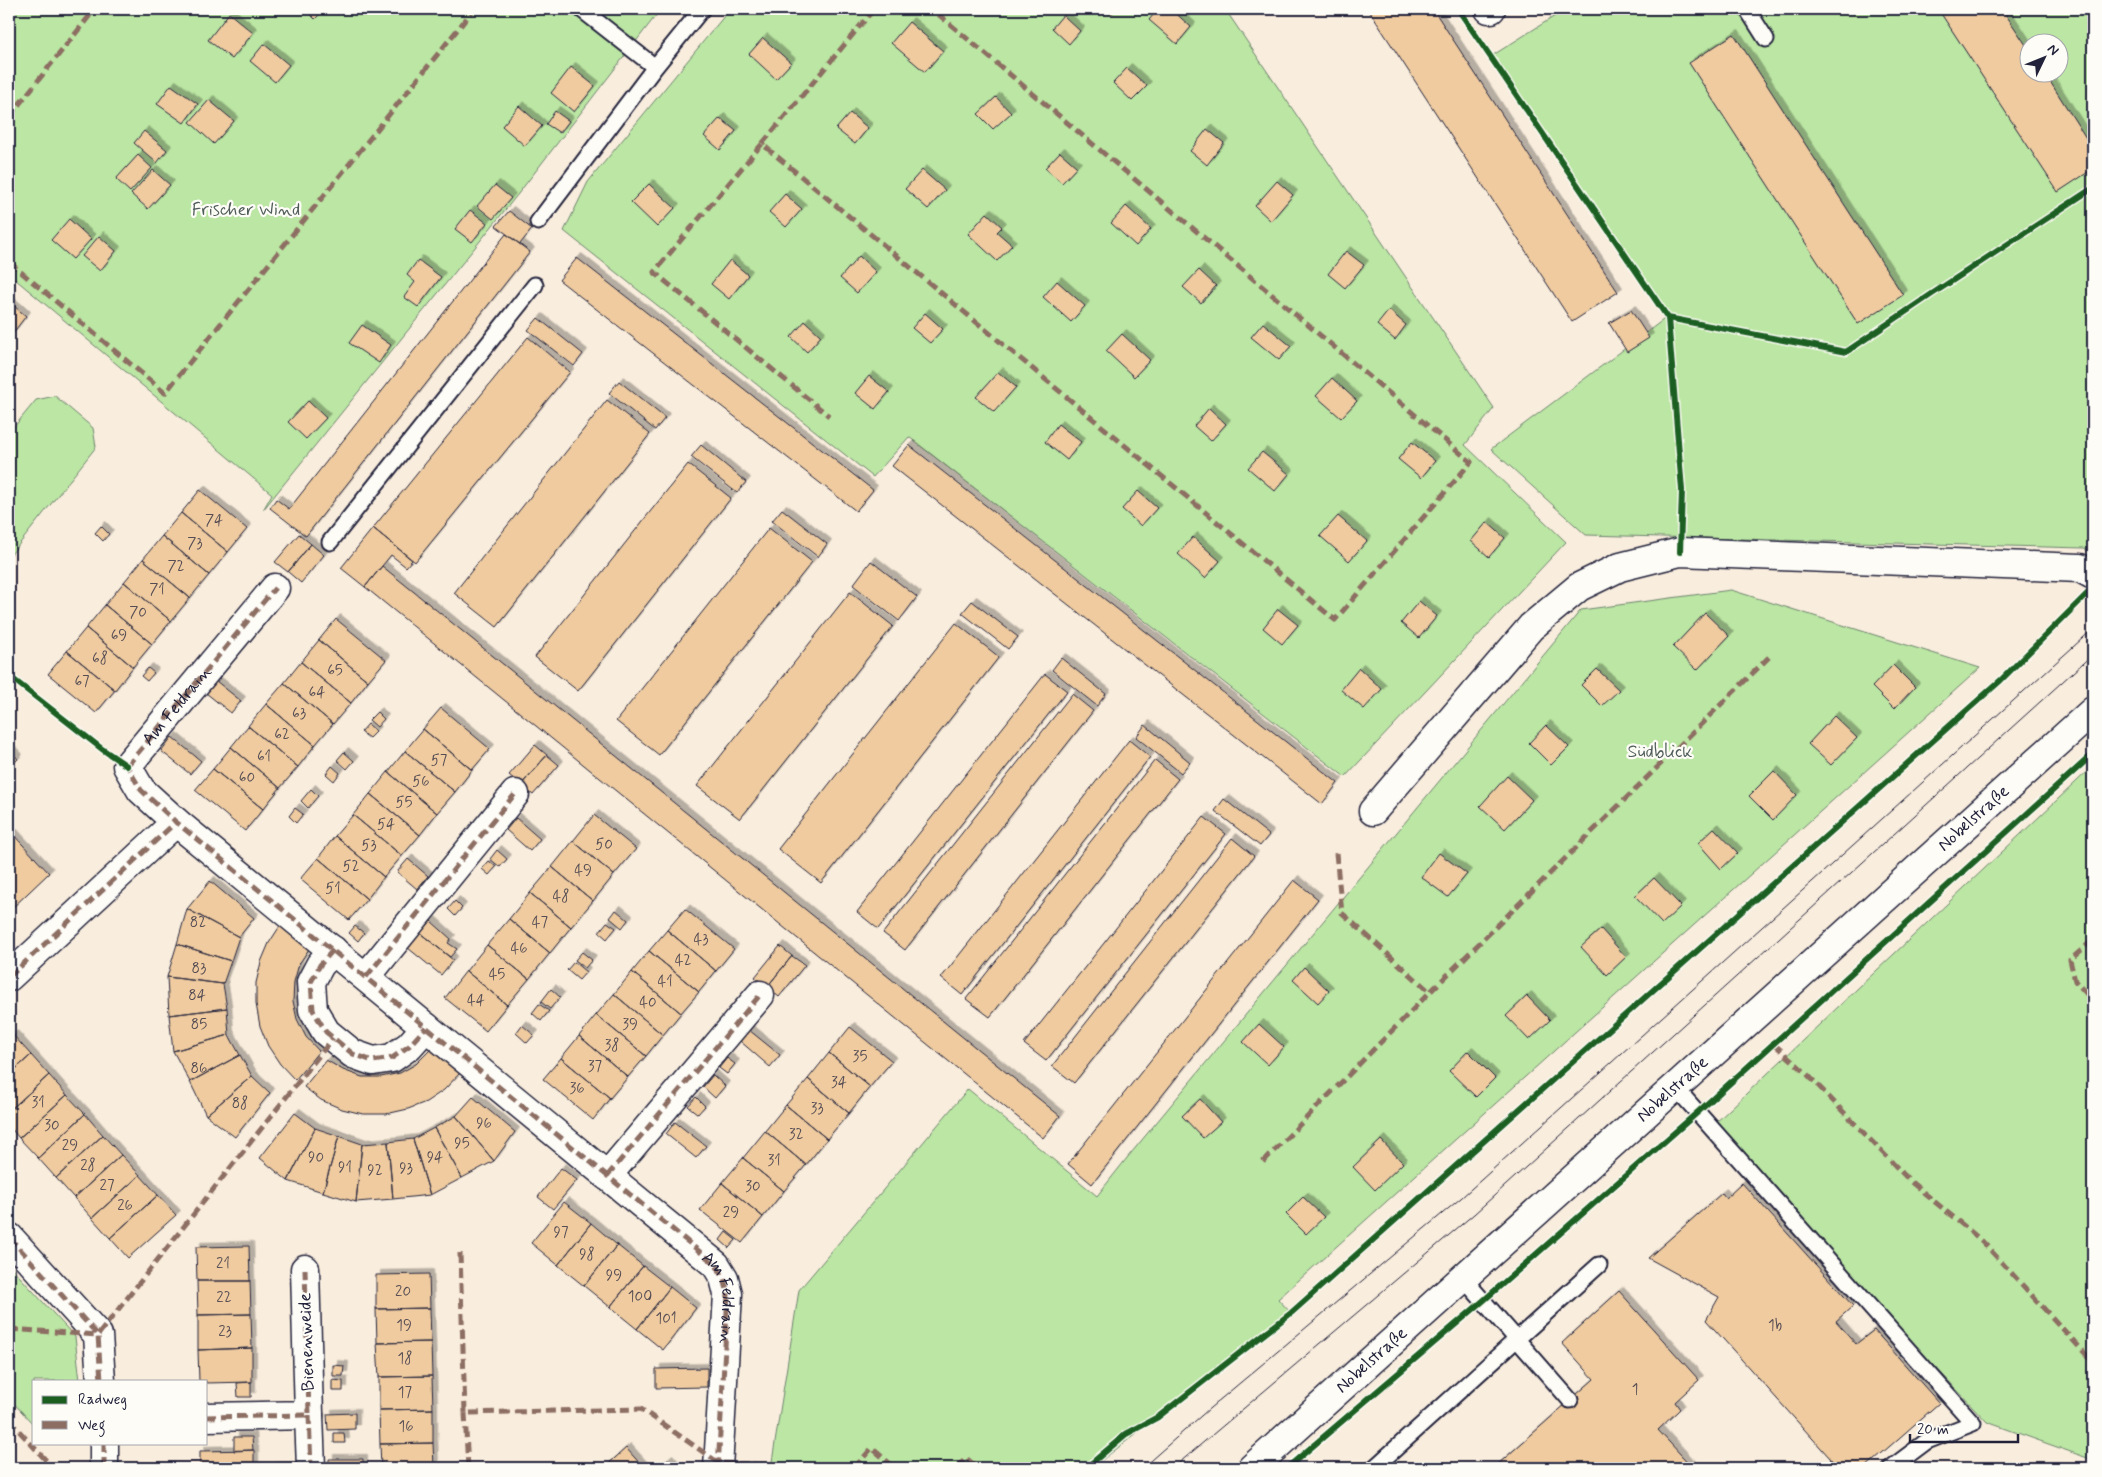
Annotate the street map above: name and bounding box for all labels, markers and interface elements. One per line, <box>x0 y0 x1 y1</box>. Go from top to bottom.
north arrow <box>2020 32 2070 82</box>
text: N <box>2043 40 2063 59</box>
park label: Frischer Wind <box>192 198 300 222</box>
house number: 74 <box>205 511 223 531</box>
house number: 73 <box>187 534 203 554</box>
house number: 72 <box>167 557 185 577</box>
house number: 71 <box>149 580 165 600</box>
house number: 70 <box>129 603 147 623</box>
house number: 69 <box>111 626 127 646</box>
house number: 68 <box>92 649 108 669</box>
street label: Am Feldrain <box>137 661 217 751</box>
house number: 65 <box>327 661 343 681</box>
house number: 67 <box>74 672 90 692</box>
house number: 64 <box>309 683 325 703</box>
house number: 63 <box>292 704 306 724</box>
house number: 62 <box>274 725 290 745</box>
park label: Südblick <box>1628 740 1692 764</box>
house number: 61 <box>257 747 271 767</box>
house number: 57 <box>431 751 448 771</box>
house number: 60 <box>239 768 255 788</box>
house number: 56 <box>412 772 430 792</box>
street label: Nobelstraße <box>1933 780 2015 857</box>
house number: 55 <box>396 793 413 813</box>
house number: 54 <box>377 815 395 835</box>
house number: 50 <box>595 835 613 855</box>
house number: 53 <box>361 836 377 856</box>
house number: 52 <box>343 857 360 877</box>
house number: 49 <box>574 861 592 881</box>
house number: 51 <box>325 879 341 899</box>
house number: 48 <box>553 887 569 907</box>
house number: 82 <box>190 913 206 933</box>
house number: 47 <box>532 913 549 933</box>
house number: 43 <box>693 930 709 950</box>
house number: 46 <box>510 939 528 959</box>
house number: 42 <box>675 951 691 971</box>
house number: 83 <box>192 959 206 979</box>
house number: 45 <box>489 965 505 985</box>
house number: 41 <box>657 972 673 992</box>
house number: 84 <box>188 986 206 1006</box>
house number: 44 <box>467 991 485 1011</box>
house number: 40 <box>639 993 657 1013</box>
house number: 85 <box>191 1015 207 1035</box>
house number: 39 <box>622 1015 638 1035</box>
house number: 38 <box>604 1036 620 1056</box>
house number: 35 <box>853 1047 867 1067</box>
street label: Nobelstraße <box>1632 1051 1714 1128</box>
house number: 37 <box>588 1057 603 1077</box>
house number: 86 <box>191 1059 207 1079</box>
house number: 34 <box>831 1073 847 1093</box>
house number: 36 <box>569 1079 585 1099</box>
house number: 31 <box>31 1093 45 1113</box>
house number: 88 <box>232 1094 248 1114</box>
house number: 33 <box>810 1099 824 1119</box>
house number: 96 <box>476 1114 492 1134</box>
house number: 30 <box>44 1116 60 1136</box>
house number: 32 <box>789 1125 803 1145</box>
house number: 95 <box>454 1134 470 1154</box>
house number: 29 <box>62 1136 78 1156</box>
house number: 90 <box>308 1148 324 1168</box>
house number: 94 <box>427 1148 443 1168</box>
house number: 31 <box>767 1151 781 1171</box>
house number: 28 <box>80 1156 96 1176</box>
house number: 91 <box>338 1158 352 1178</box>
house number: 93 <box>399 1159 413 1179</box>
house number: 92 <box>367 1161 383 1181</box>
house number: 27 <box>100 1176 115 1196</box>
house number: 30 <box>745 1177 761 1197</box>
house number: 26 <box>117 1196 133 1216</box>
house number: 29 <box>723 1203 739 1223</box>
house number: 97 <box>554 1223 569 1243</box>
house number: 98 <box>579 1245 595 1265</box>
street label: Am Feldrain <box>696 1246 740 1344</box>
house number: 21 <box>216 1254 230 1274</box>
house number: 99 <box>606 1266 622 1286</box>
house number: 20 <box>395 1282 411 1302</box>
house number: 100 <box>628 1287 652 1307</box>
house number: 22 <box>216 1288 232 1308</box>
street label: Bienenweide <box>293 1292 321 1392</box>
house number: 101 <box>655 1309 677 1329</box>
house number: 19 <box>396 1316 412 1336</box>
house number: 1b <box>1768 1316 1782 1336</box>
street label: Nobelstraße <box>1331 1321 1413 1399</box>
house number: 23 <box>218 1322 232 1342</box>
house number: 18 <box>398 1349 412 1369</box>
legend <box>32 1380 208 1444</box>
house number: 1 <box>1632 1380 1638 1400</box>
house number: 17 <box>398 1383 413 1403</box>
text: Radweg <box>78 1390 127 1410</box>
scale bar <box>1910 1412 2017 1444</box>
text: Weg <box>78 1416 105 1437</box>
house number: 16 <box>398 1417 414 1437</box>
text: 20 m <box>1917 1420 1949 1440</box>

